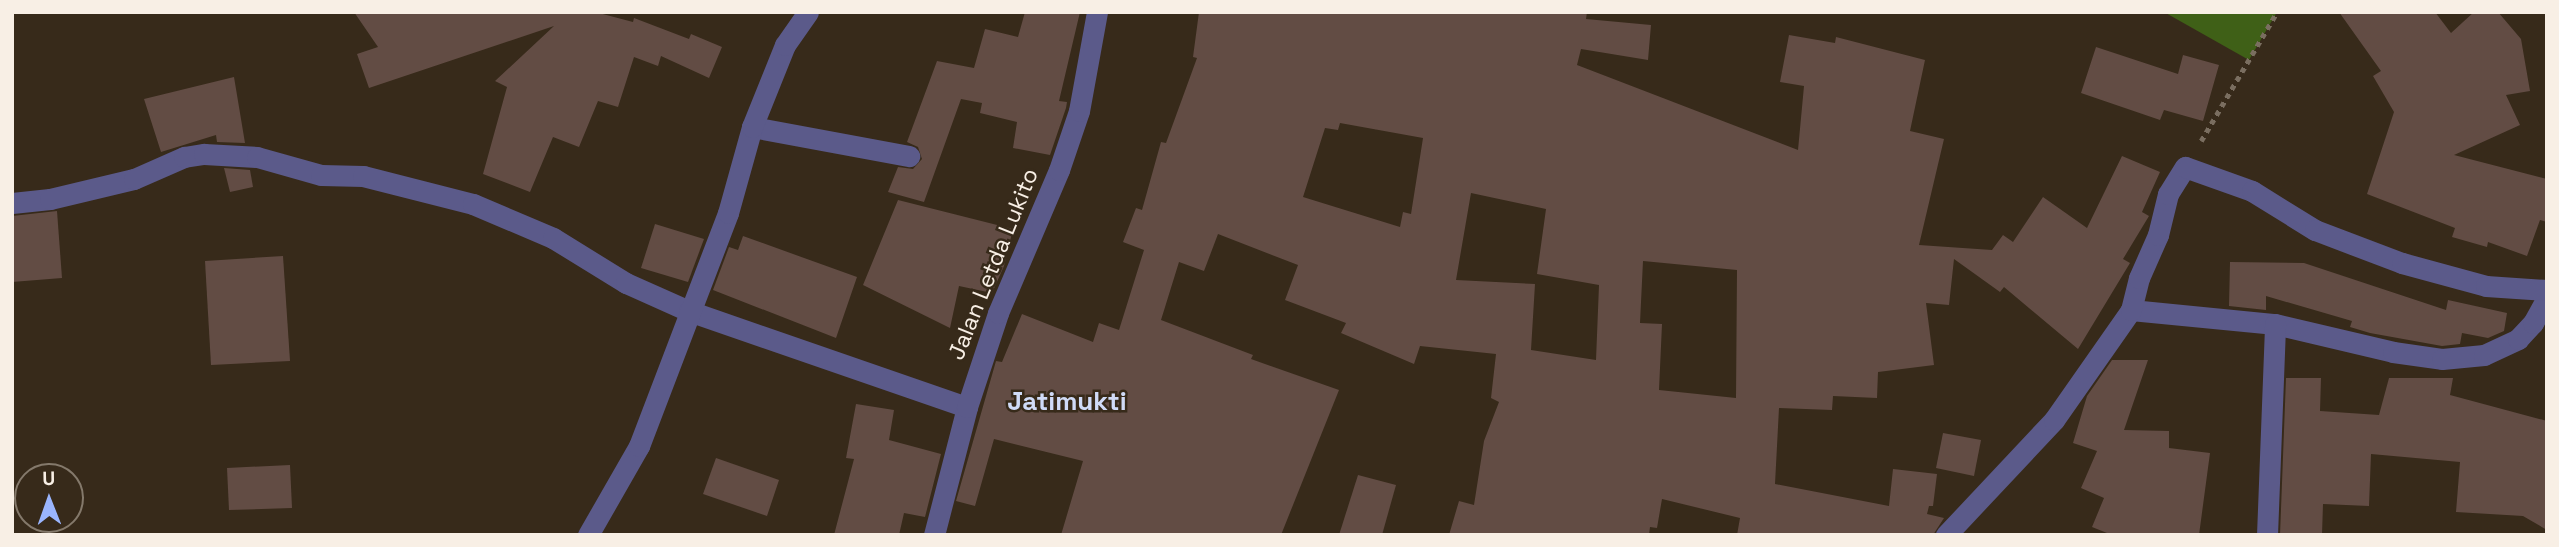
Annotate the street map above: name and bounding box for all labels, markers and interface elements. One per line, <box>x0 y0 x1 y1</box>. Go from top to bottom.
street label: Jalan Letda Lukito <box>942 164 1044 364</box>
district label: Jatimukti <box>1007 386 1127 418</box>
north arrow <box>14 463 84 533</box>
text: U <box>42 466 55 491</box>

